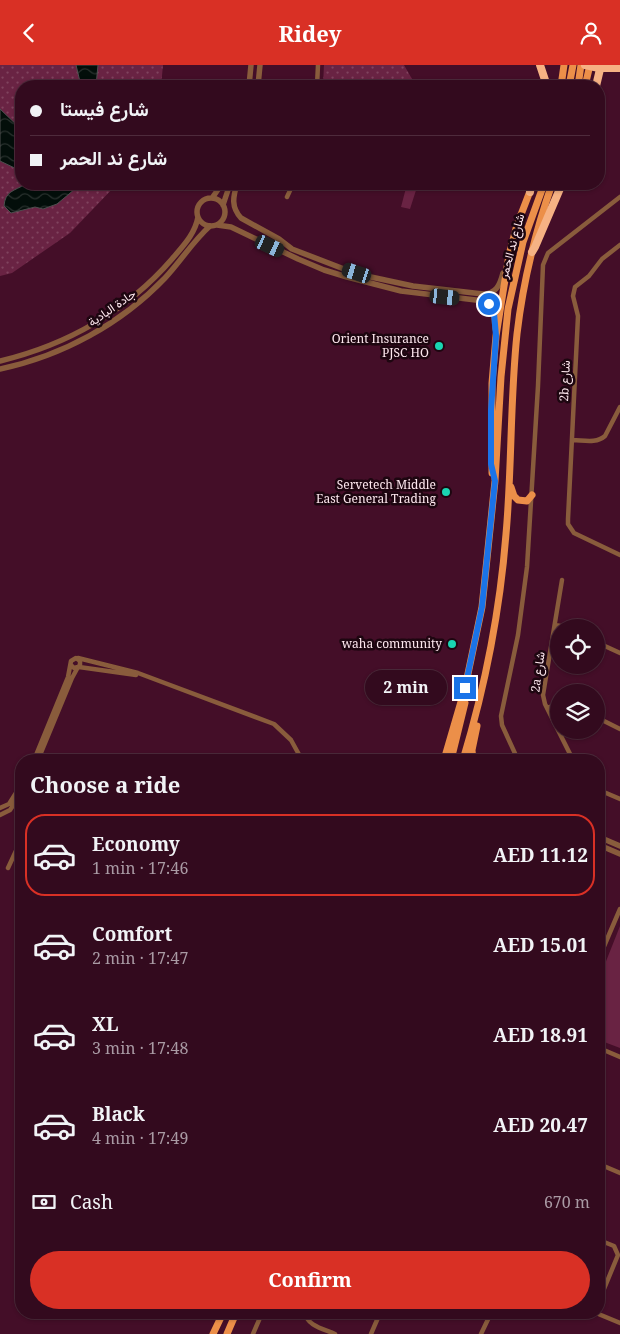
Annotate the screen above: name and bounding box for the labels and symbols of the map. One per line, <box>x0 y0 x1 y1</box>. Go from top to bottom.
street label: شارع ند الحمر <box>494 212 529 281</box>
car <box>253 233 286 259</box>
car <box>340 261 373 285</box>
street label: جادة البادية <box>84 285 139 330</box>
car <box>429 288 460 306</box>
route start <box>478 293 500 315</box>
place label: Orient Insurance PJSC HO <box>332 330 429 361</box>
marker: Orient Insurance PJSC HO <box>433 340 445 352</box>
street label: 2b شارع <box>555 360 575 402</box>
place label: Servetech Middle East General Trading <box>316 476 437 507</box>
marker: Servetech Middle East General Trading <box>440 486 452 498</box>
place label: waha community <box>342 635 442 652</box>
marker: waha community <box>446 638 458 650</box>
street label: 2a شارع <box>526 651 550 693</box>
callout: 2 min <box>365 671 448 705</box>
route end <box>454 677 476 699</box>

